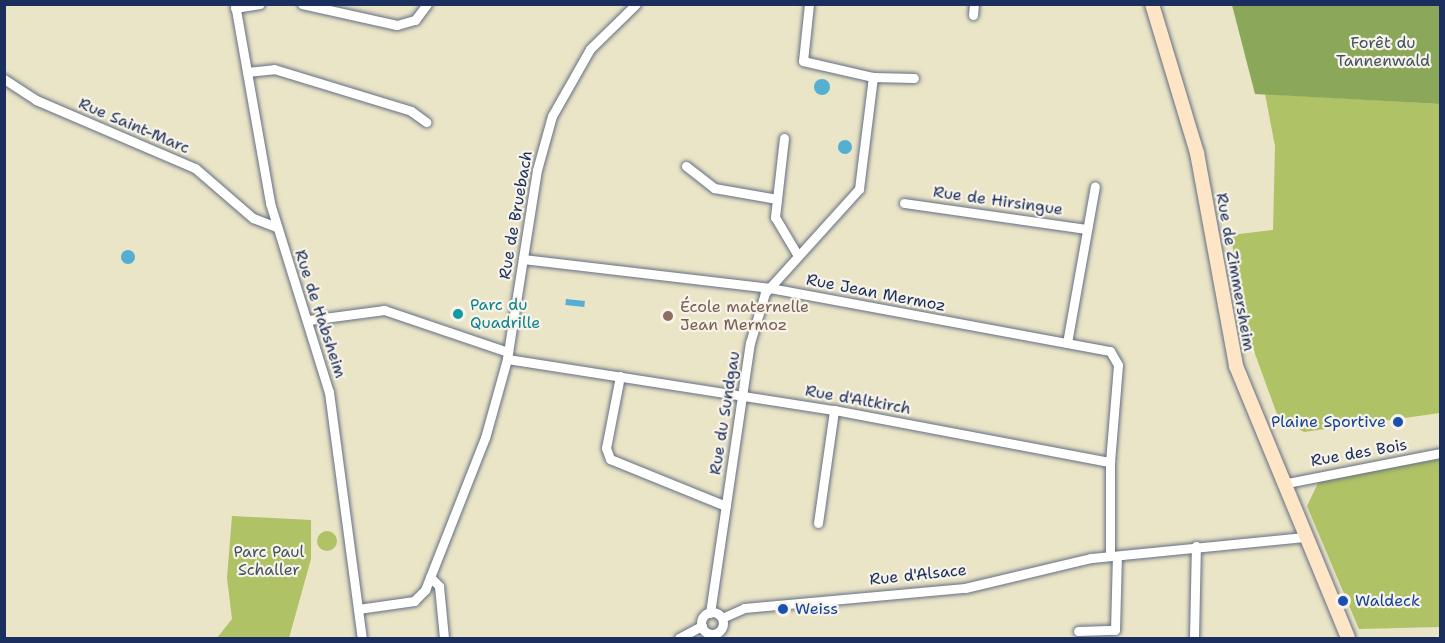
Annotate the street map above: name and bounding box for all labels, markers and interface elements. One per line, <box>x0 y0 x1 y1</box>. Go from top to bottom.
park label: Forêt du Tannenwald <box>1336 33 1430 71</box>
street label: Rue Saint-Marc <box>76 94 192 158</box>
street label: Rue de Bruebach <box>495 149 537 281</box>
street label: Rue de Hirsingue <box>932 182 1064 220</box>
street label: Rue de Zimmersheim <box>1212 191 1258 353</box>
street label: Rue de Habsheim <box>290 247 350 381</box>
street label: Rue Jean Mermoz <box>805 270 947 316</box>
place label: Parc du Quadrille <box>470 295 540 333</box>
place label: École maternelle Jean Mermoz <box>680 297 809 335</box>
marker: Parc du Quadrille <box>451 307 465 321</box>
marker: École maternelle Jean Mermoz <box>661 309 675 323</box>
street label: Rue du Sundgau <box>706 350 744 476</box>
street label: Rue d'Altkirch <box>804 381 912 419</box>
place label: Plaine Sportive <box>1271 412 1386 432</box>
marker: Plaine Sportive <box>1391 415 1405 429</box>
street label: Rue des Bois <box>1309 435 1409 471</box>
park label: Parc Paul Schaller <box>234 542 304 580</box>
street label: Rue d'Alsace <box>869 560 967 590</box>
place label: Waldeck <box>1355 591 1420 611</box>
marker: Waldeck <box>1336 594 1350 608</box>
place label: Weiss <box>795 599 838 619</box>
marker: Weiss <box>776 602 790 616</box>

